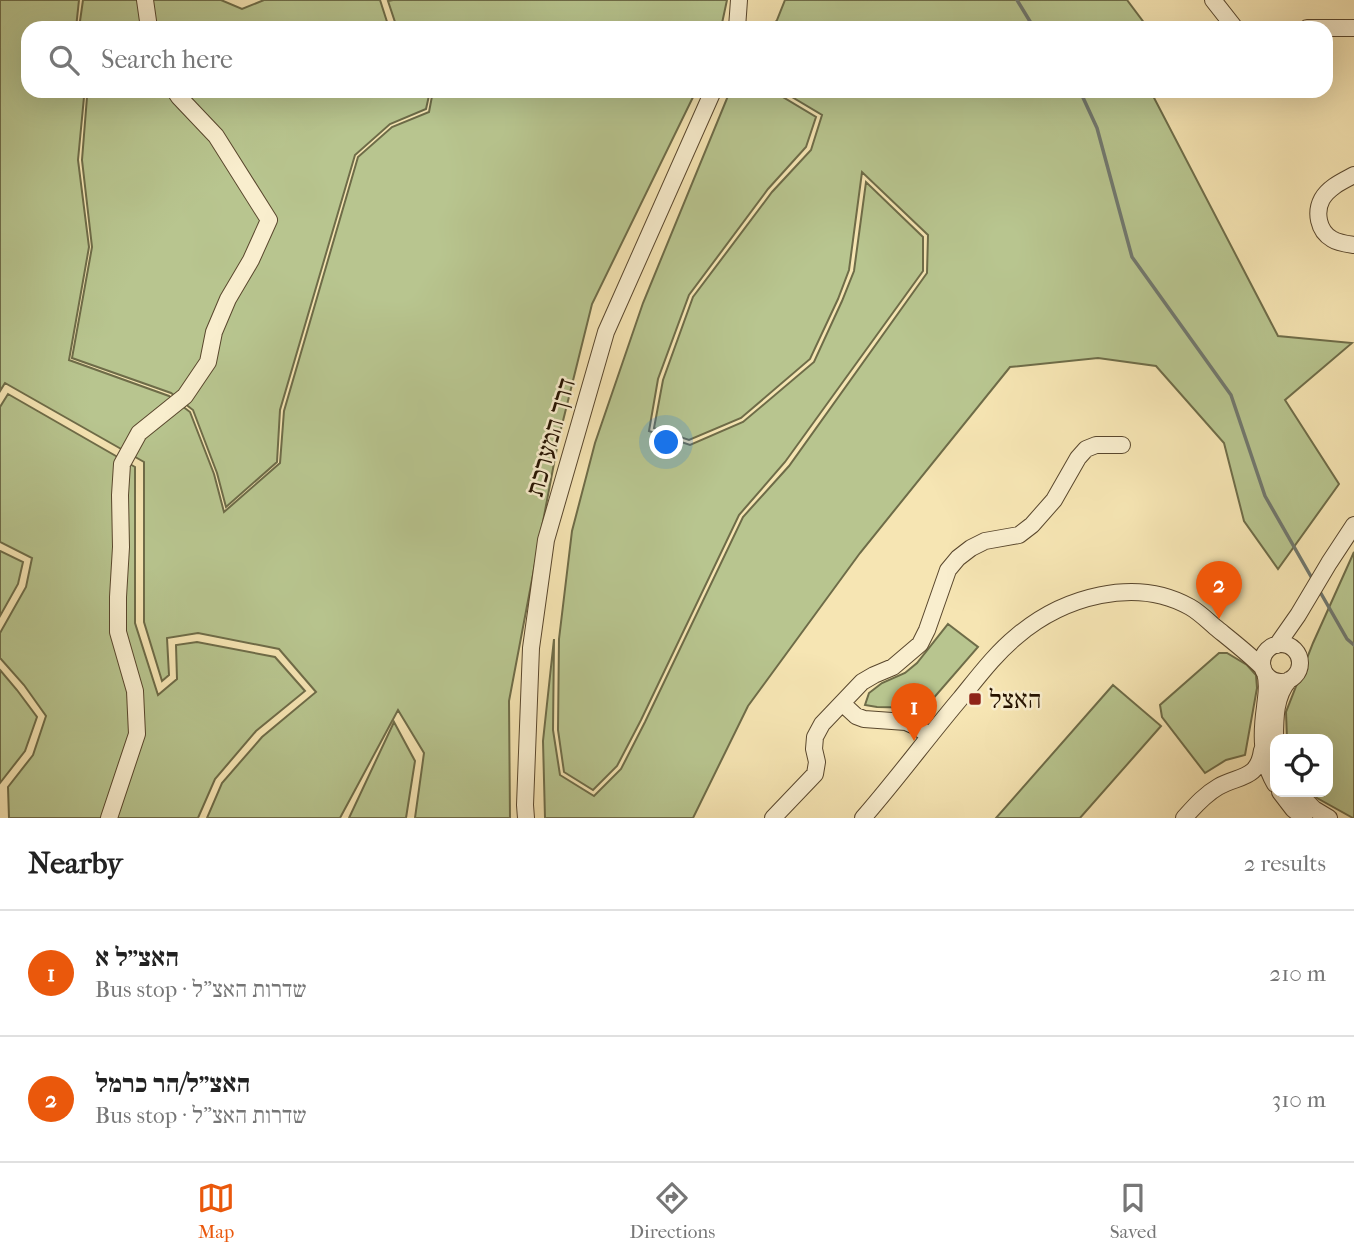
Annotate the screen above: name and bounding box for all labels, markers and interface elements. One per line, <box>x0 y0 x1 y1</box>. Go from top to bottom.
search box <box>21 21 1333 98</box>
icon: search <box>45 41 83 79</box>
text: Search here <box>101 44 233 75</box>
street label: דרך המערכת <box>519 374 582 500</box>
your location <box>649 425 683 459</box>
pin: 2 <box>1196 561 1242 619</box>
pin: 1 <box>891 683 937 741</box>
place label: האצל <box>989 684 1042 715</box>
marker: האצל <box>967 691 983 707</box>
map controls <box>1270 734 1333 797</box>
button: locate <box>1270 734 1333 797</box>
text: Nearby <box>28 846 123 881</box>
text: 2 results <box>1244 850 1326 877</box>
text: האצ״ל א <box>95 942 179 973</box>
text: 1 <box>47 960 55 987</box>
text: 210 m <box>1269 960 1326 987</box>
text: Bus stop · שדרות האצ"ל <box>95 976 307 1003</box>
text: האצ״ל/הר כרמל <box>95 1068 250 1099</box>
text: 2 <box>45 1086 57 1113</box>
text: 310 m <box>1272 1086 1326 1113</box>
text: Bus stop · שדרות האצ"ל <box>95 1102 307 1129</box>
tab: Map <box>197 1179 235 1243</box>
tab: Directions <box>630 1179 715 1243</box>
tab: Saved <box>1110 1179 1157 1243</box>

